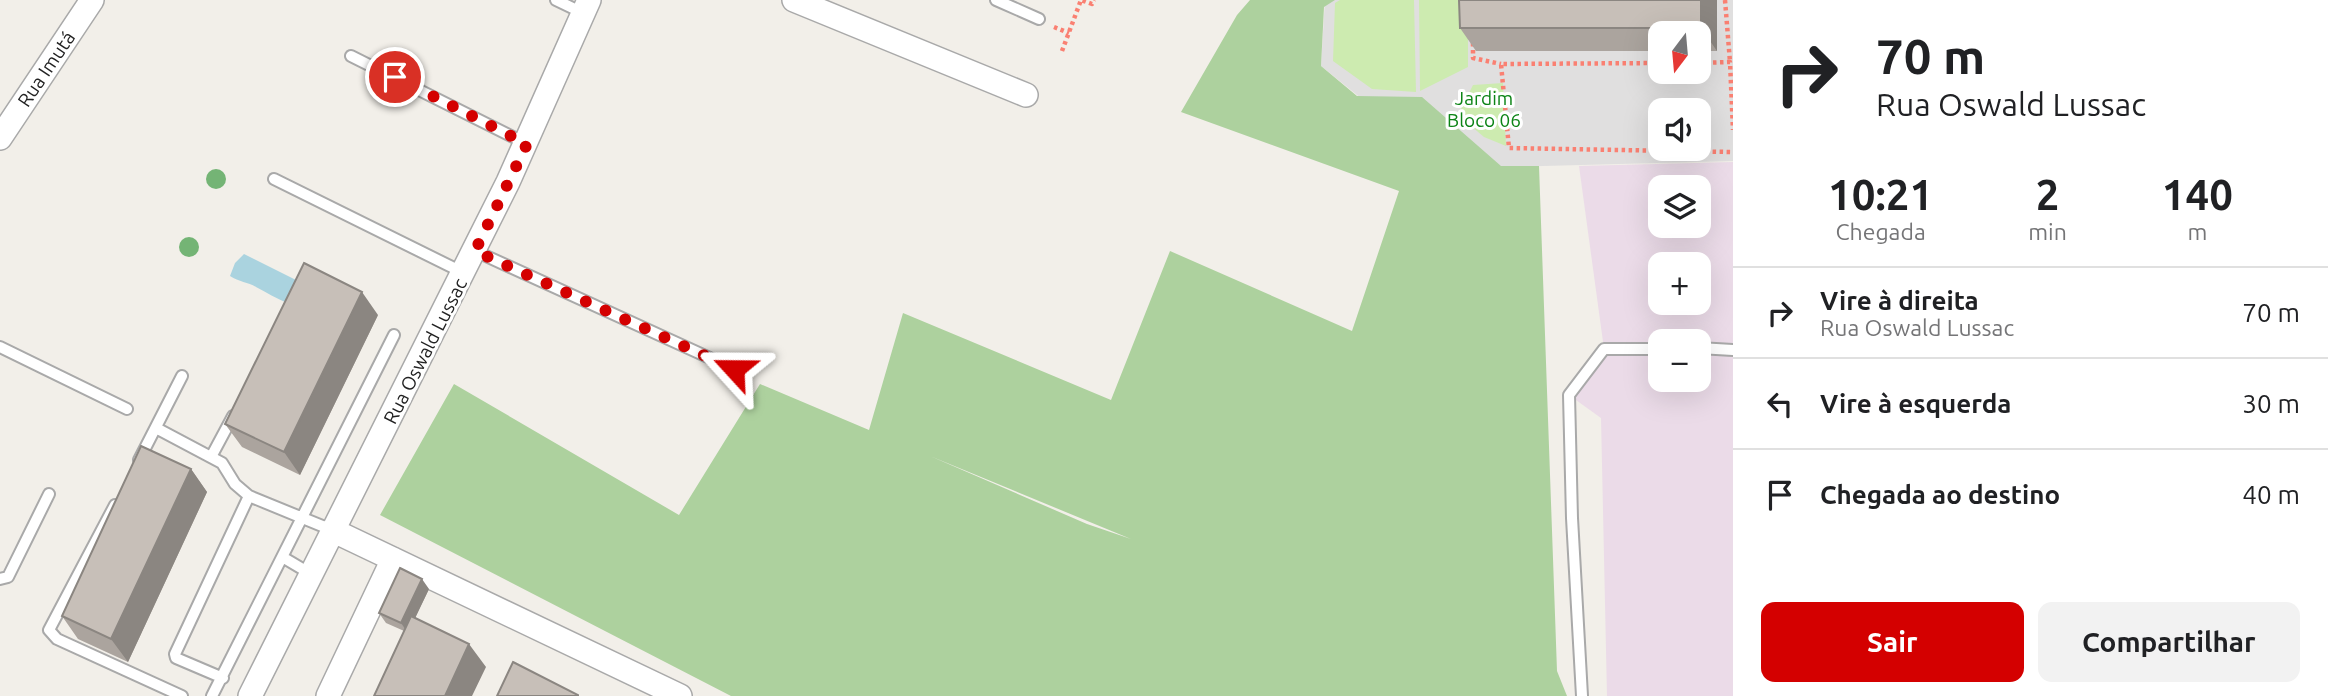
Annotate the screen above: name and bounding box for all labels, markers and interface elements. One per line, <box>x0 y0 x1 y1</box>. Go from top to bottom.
north arrow <box>1648 21 1712 84</box>
map controls <box>1648 21 1711 392</box>
street label: Rua Imutá <box>13 27 79 111</box>
icon: right <box>1761 28 1852 119</box>
text: 70 m <box>1876 28 1985 83</box>
pin <box>365 47 425 107</box>
icon: arrive <box>376 58 414 96</box>
text: Rua Oswald Lussac <box>1876 86 2146 122</box>
park label: Jardim Bloco 06 <box>1447 87 1521 131</box>
button: sound <box>1648 98 1711 161</box>
text: 10:21 <box>1828 171 1933 218</box>
text: 2 <box>2036 171 2059 218</box>
text: 140 <box>2162 171 2233 218</box>
button: layers <box>1648 175 1711 238</box>
text: Chegada <box>1835 219 1926 244</box>
text: min <box>2028 219 2067 244</box>
text: m <box>2187 219 2207 244</box>
button: + <box>1648 252 1711 315</box>
street label: Rua Oswald Lussac <box>379 274 471 427</box>
text: Vire à direita <box>1820 286 1979 315</box>
icon: right <box>1761 294 1799 332</box>
text: 70 m <box>2242 298 2300 327</box>
text: Rua Oswald Lussac <box>1820 315 2014 340</box>
button: − <box>1648 329 1711 392</box>
position arrow <box>697 332 771 406</box>
icon: left <box>1761 385 1799 423</box>
text: Vire à esquerda <box>1820 389 2011 418</box>
text: 30 m <box>2242 389 2300 418</box>
icon: arrive <box>1761 476 1799 514</box>
text: Chegada ao destino <box>1820 480 2060 509</box>
text: 40 m <box>2242 480 2300 509</box>
button: Sair <box>1761 602 2024 682</box>
button: Compartilhar <box>2038 602 2300 682</box>

